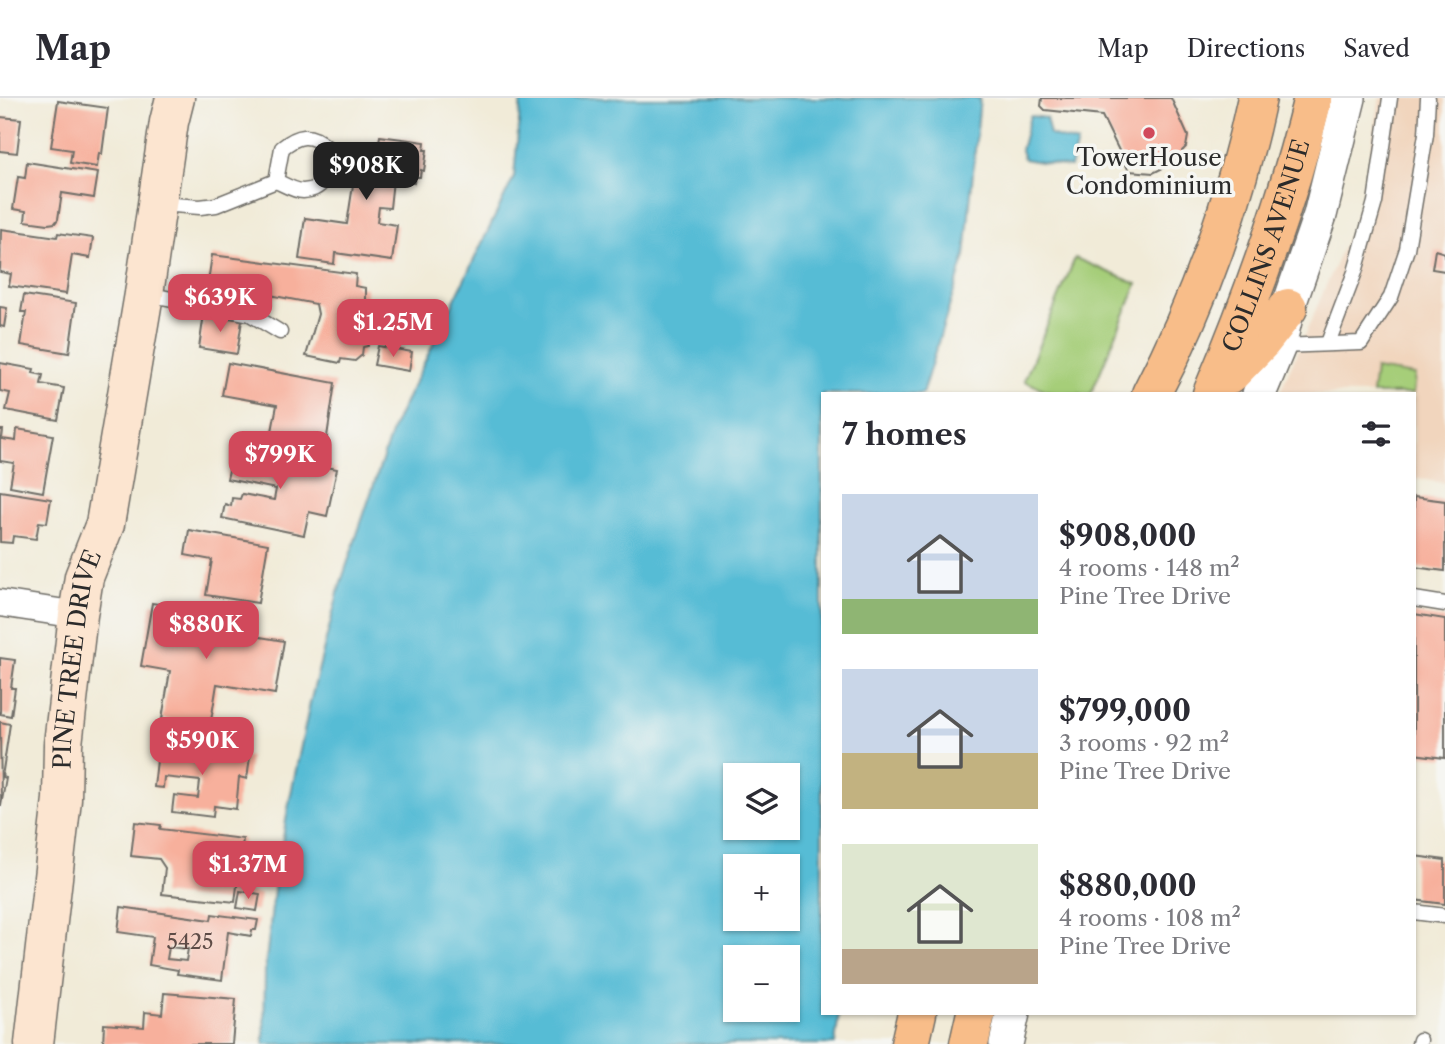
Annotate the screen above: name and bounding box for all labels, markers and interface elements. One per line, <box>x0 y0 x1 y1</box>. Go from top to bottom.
text: Map <box>35 28 111 69</box>
text: Map <box>1097 34 1149 63</box>
text: Directions <box>1187 34 1305 63</box>
text: Saved <box>1343 34 1410 63</box>
marker: TowerHouse Condominium <box>1141 125 1157 141</box>
street label: COLLINS AVENUE <box>1216 136 1316 356</box>
pin: $908K <box>317 142 415 202</box>
place label: TowerHouse Condominium <box>1066 143 1232 200</box>
text: $908K <box>329 151 403 179</box>
pin: $639K <box>171 274 269 334</box>
text: $639K <box>184 283 256 311</box>
pin: $1.25M <box>336 300 450 359</box>
text: $1.25M <box>353 308 433 336</box>
icon: filters <box>1357 415 1395 453</box>
text: 7 homes <box>842 416 967 453</box>
pin: $799K <box>231 432 329 491</box>
text: $799K <box>245 440 315 468</box>
text: $908,000 <box>1059 517 1196 554</box>
icon: home <box>898 522 982 606</box>
street label: PINE TREE DRIVE <box>48 546 107 770</box>
text: 4 rooms · 148 m² <box>1059 554 1240 582</box>
text: Pine Tree Drive <box>1059 582 1231 610</box>
pin: $880K <box>157 602 255 661</box>
text: $880K <box>169 610 243 638</box>
text: $799,000 <box>1059 692 1191 729</box>
icon: home <box>898 697 982 781</box>
pin: $590K <box>153 718 251 777</box>
text: $590K <box>166 726 238 754</box>
text: 3 rooms · 92 m² <box>1059 729 1229 757</box>
text: Pine Tree Drive <box>1059 757 1231 785</box>
map controls <box>723 763 800 1022</box>
button: layers <box>723 763 800 840</box>
pin: $1.37M <box>191 842 305 901</box>
text: $1.37M <box>209 850 287 878</box>
button: + <box>723 854 800 931</box>
text: $880,000 <box>1059 867 1197 904</box>
icon: home <box>898 872 982 956</box>
text: 4 rooms · 108 m² <box>1059 904 1241 932</box>
house number: 5425 <box>166 929 214 954</box>
text: Pine Tree Drive <box>1059 932 1231 960</box>
button: − <box>723 945 800 1022</box>

